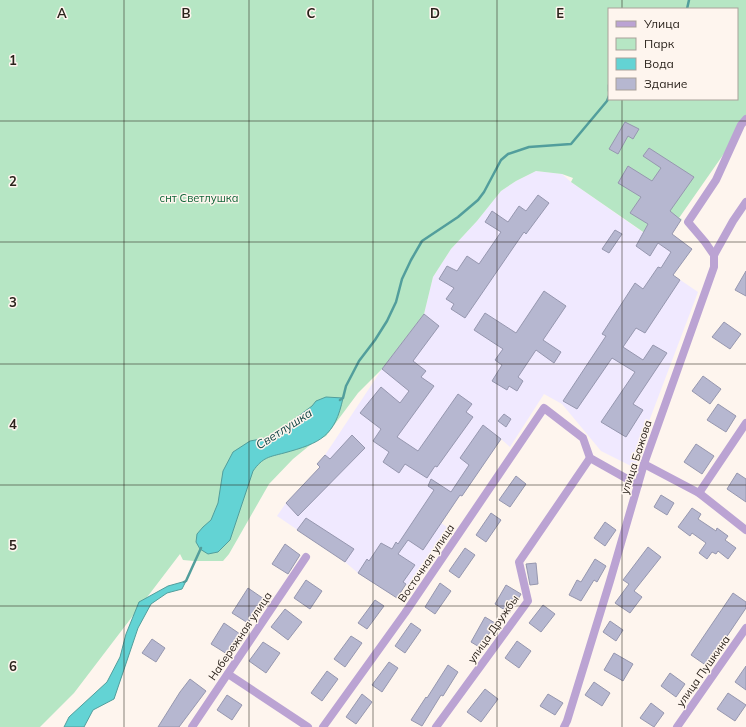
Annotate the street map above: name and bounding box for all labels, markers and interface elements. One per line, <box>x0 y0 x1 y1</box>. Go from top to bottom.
text: A <box>57 5 67 21</box>
text: B <box>182 5 191 21</box>
text: C <box>307 5 316 21</box>
text: D <box>430 5 440 21</box>
text: E <box>556 5 564 21</box>
legend <box>608 8 738 100</box>
text: Улица <box>643 16 680 31</box>
text: Парк <box>644 36 675 51</box>
text: 1 <box>9 52 17 68</box>
text: Вода <box>644 56 674 71</box>
text: Здание <box>644 76 688 91</box>
text: 2 <box>9 173 17 189</box>
park label: снт Светлушка <box>160 191 238 205</box>
text: 3 <box>9 294 17 310</box>
water label: Светлушка <box>253 405 315 452</box>
text: 4 <box>9 416 17 432</box>
street label: улица Бажова <box>617 418 655 496</box>
street label: Восточная улица <box>395 521 457 605</box>
text: 5 <box>9 537 17 553</box>
street label: Набережная улица <box>205 589 275 683</box>
street label: улица Дружбы <box>464 592 522 666</box>
street label: улица Пушкина <box>673 633 733 709</box>
text: 6 <box>9 658 17 674</box>

